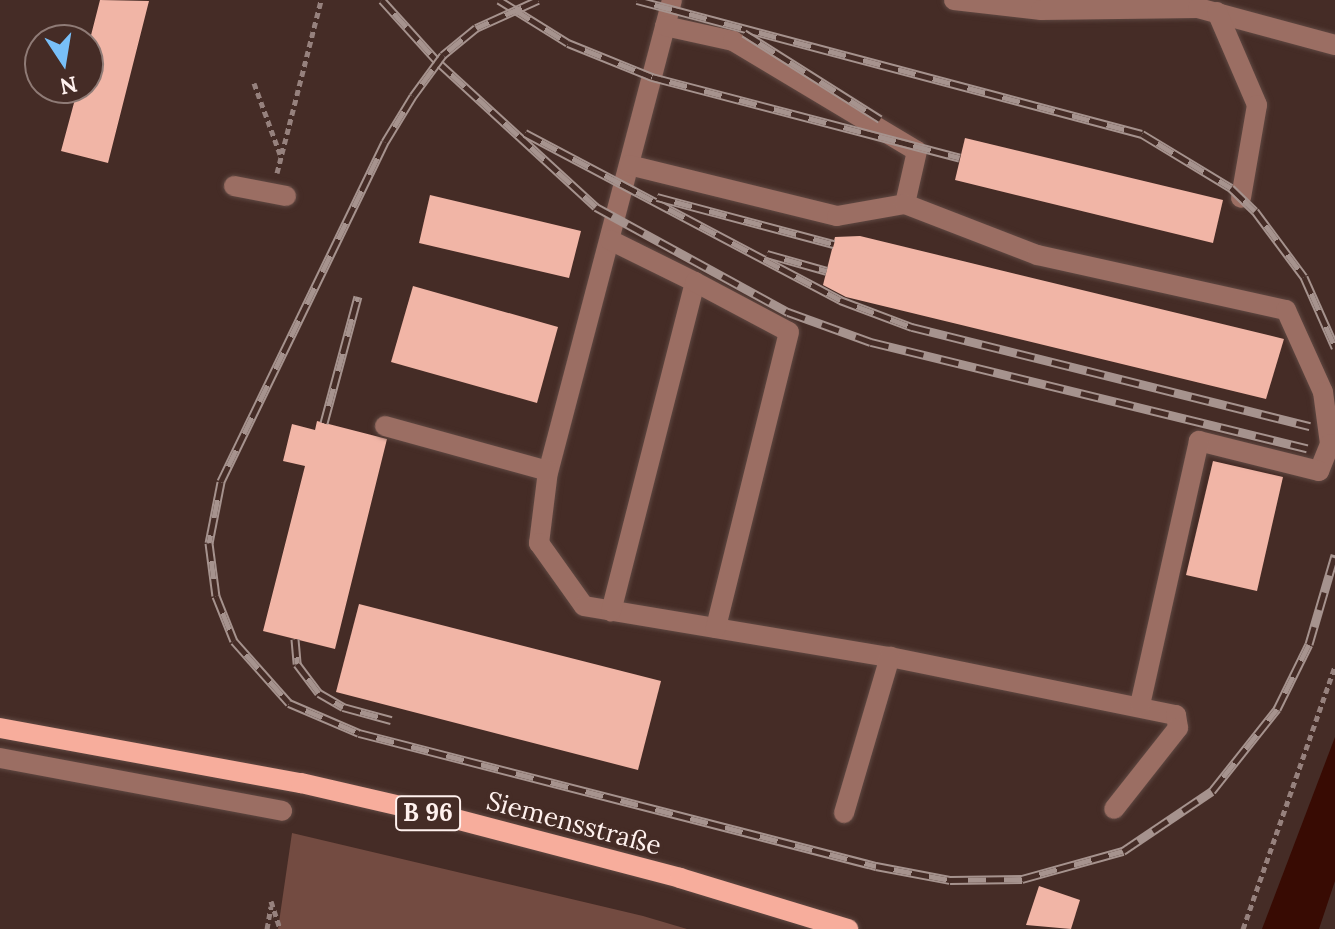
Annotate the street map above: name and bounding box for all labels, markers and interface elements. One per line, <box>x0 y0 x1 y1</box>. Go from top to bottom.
north arrow <box>24 24 104 104</box>
text: N <box>57 70 80 101</box>
street label: Siemensstraße <box>483 785 665 861</box>
road number: B 96 <box>394 793 462 833</box>

